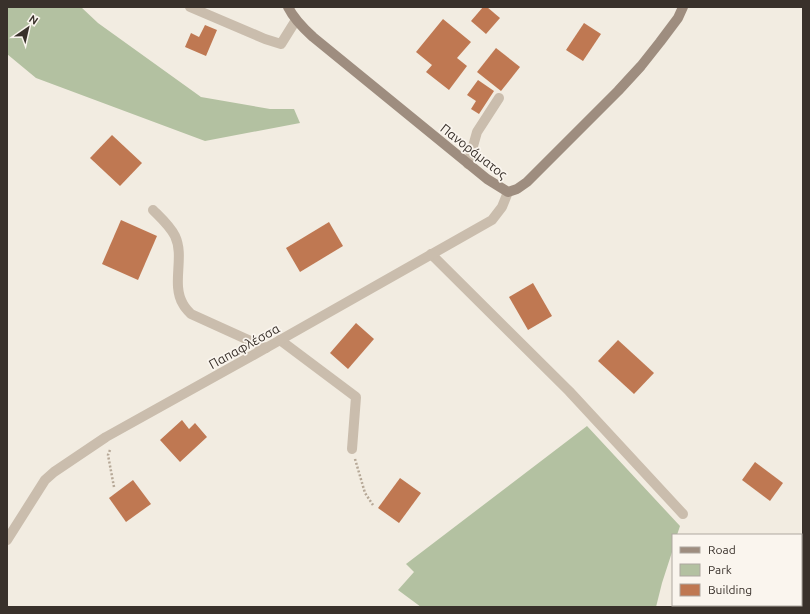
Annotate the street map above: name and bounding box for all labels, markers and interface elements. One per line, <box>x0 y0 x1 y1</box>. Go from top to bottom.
north arrow <box>8 8 48 48</box>
text: N <box>27 12 40 27</box>
street label: Πανοράματος <box>437 121 510 182</box>
street label: Παπαφλέσσα <box>206 321 282 371</box>
legend <box>672 534 802 606</box>
text: Road <box>708 543 736 556</box>
text: Park <box>708 563 732 576</box>
text: Building <box>708 583 752 596</box>

